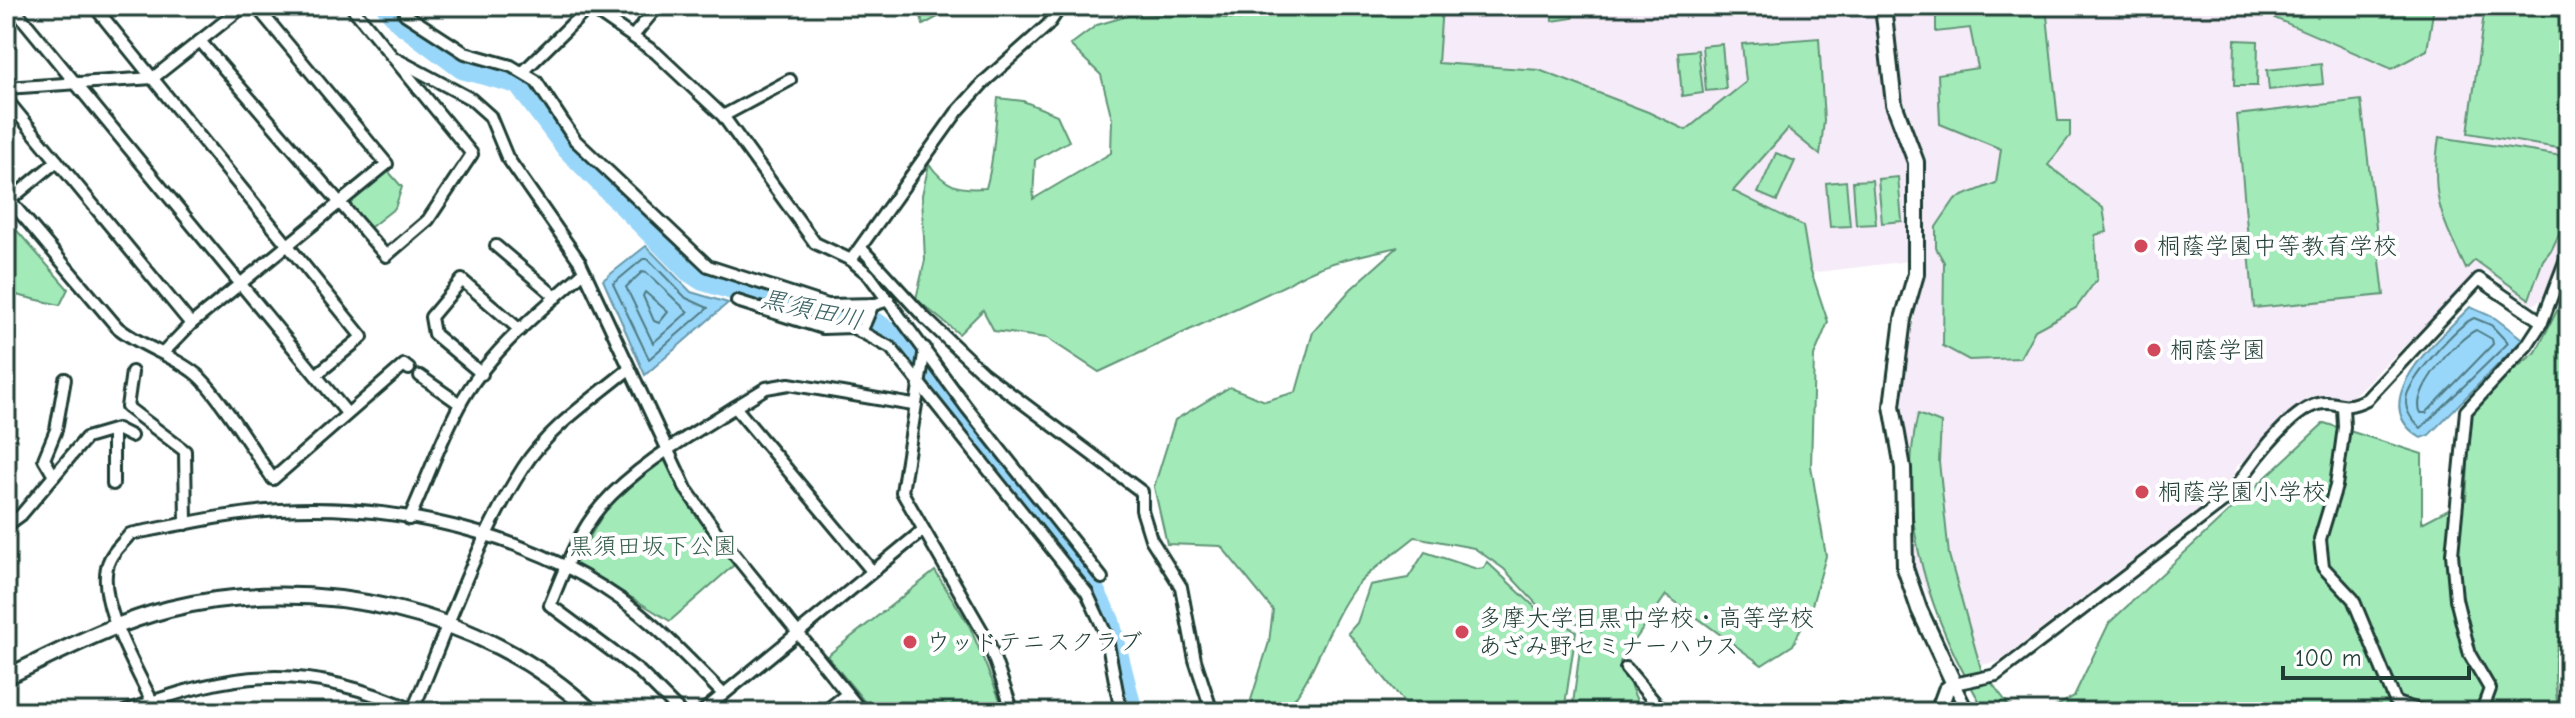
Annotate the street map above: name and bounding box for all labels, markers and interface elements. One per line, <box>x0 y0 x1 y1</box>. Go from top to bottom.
place label: 桐蔭学園中等教育学校 <box>2157 232 2397 260</box>
marker: 桐蔭学園中等教育学校 <box>2132 237 2150 255</box>
water label: 黒須田川 <box>758 284 866 336</box>
place label: 桐蔭学園 <box>2170 336 2266 364</box>
marker: 桐蔭学園 <box>2145 341 2163 359</box>
place label: 桐蔭学園小学校 <box>2158 478 2326 506</box>
marker: 桐蔭学園小学校 <box>2133 483 2151 501</box>
park label: 黒須田坂下公園 <box>569 532 737 560</box>
place label: 多摩大学目黒中学校・高等学校 あざみ野セミナーハウス <box>1478 604 1814 660</box>
marker: 多摩大学目黒中学校・高等学校 あざみ野セミナーハウス <box>1453 623 1471 641</box>
place label: ウッドテニスクラブ <box>926 628 1142 656</box>
scale bar <box>2283 630 2469 680</box>
marker: ウッドテニスクラブ <box>901 633 919 651</box>
text: 100 m <box>2295 644 2362 672</box>

